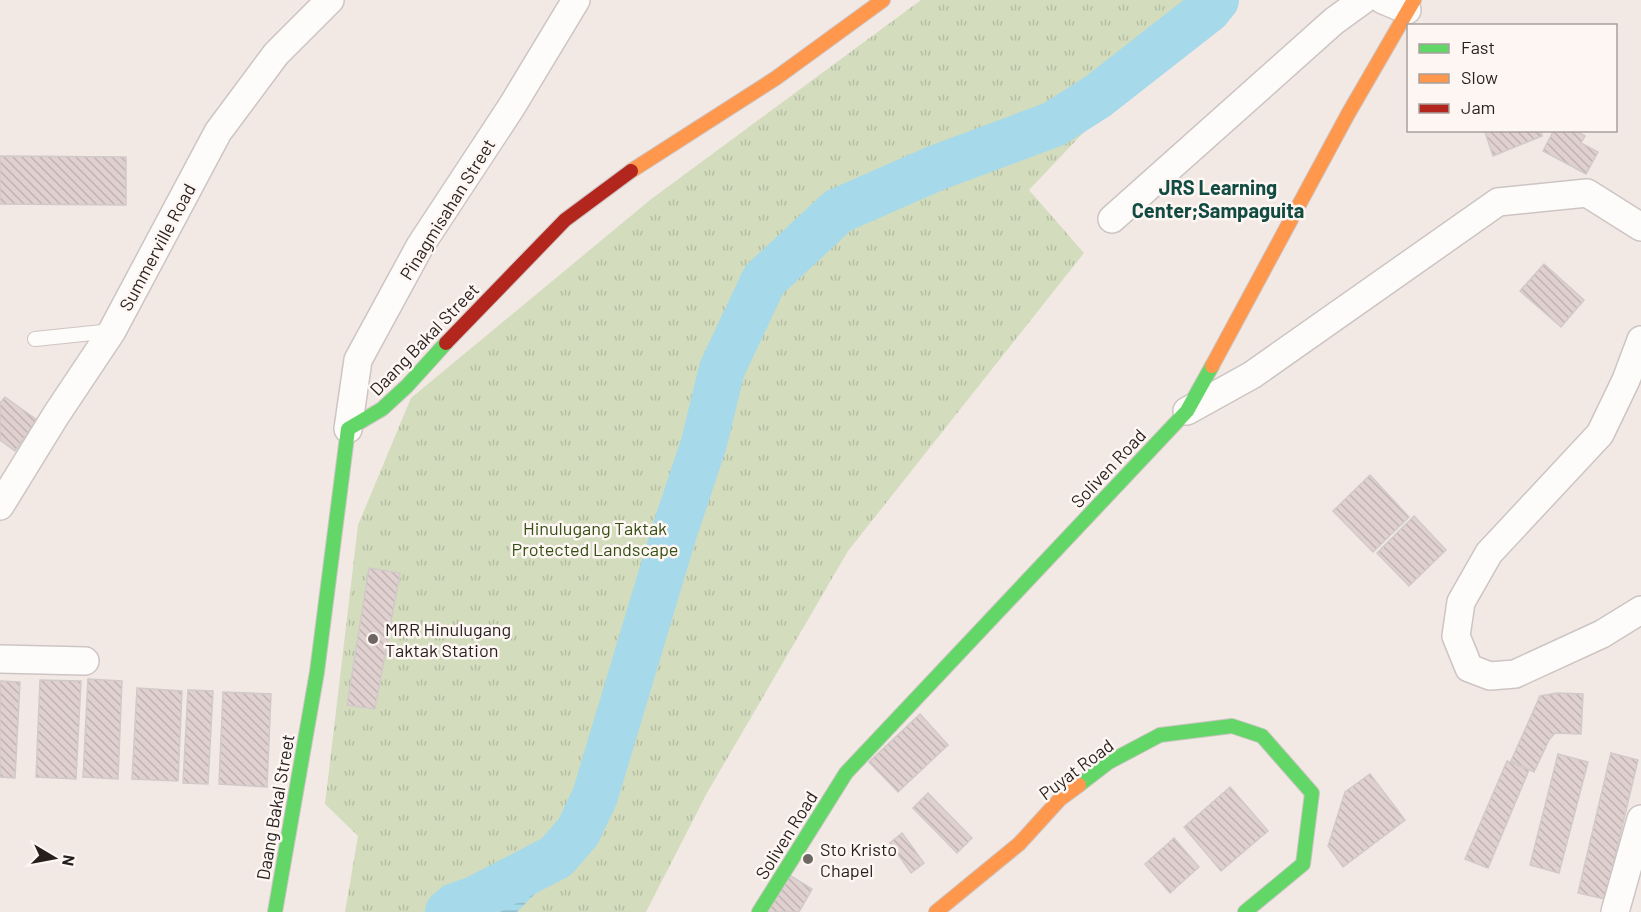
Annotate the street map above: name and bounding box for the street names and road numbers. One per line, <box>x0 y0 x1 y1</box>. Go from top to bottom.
street label: Pinagmisahan Street <box>395 134 499 284</box>
street label: Summerville Road <box>114 180 200 314</box>
street label: Daang Bakal Street <box>365 278 483 400</box>
street label: Soliven Road <box>1066 424 1150 512</box>
street label: Daang Bakal Street <box>251 732 299 882</box>
street label: Puyat Road <box>1034 734 1118 804</box>
street label: Soliven Road <box>750 787 822 883</box>

